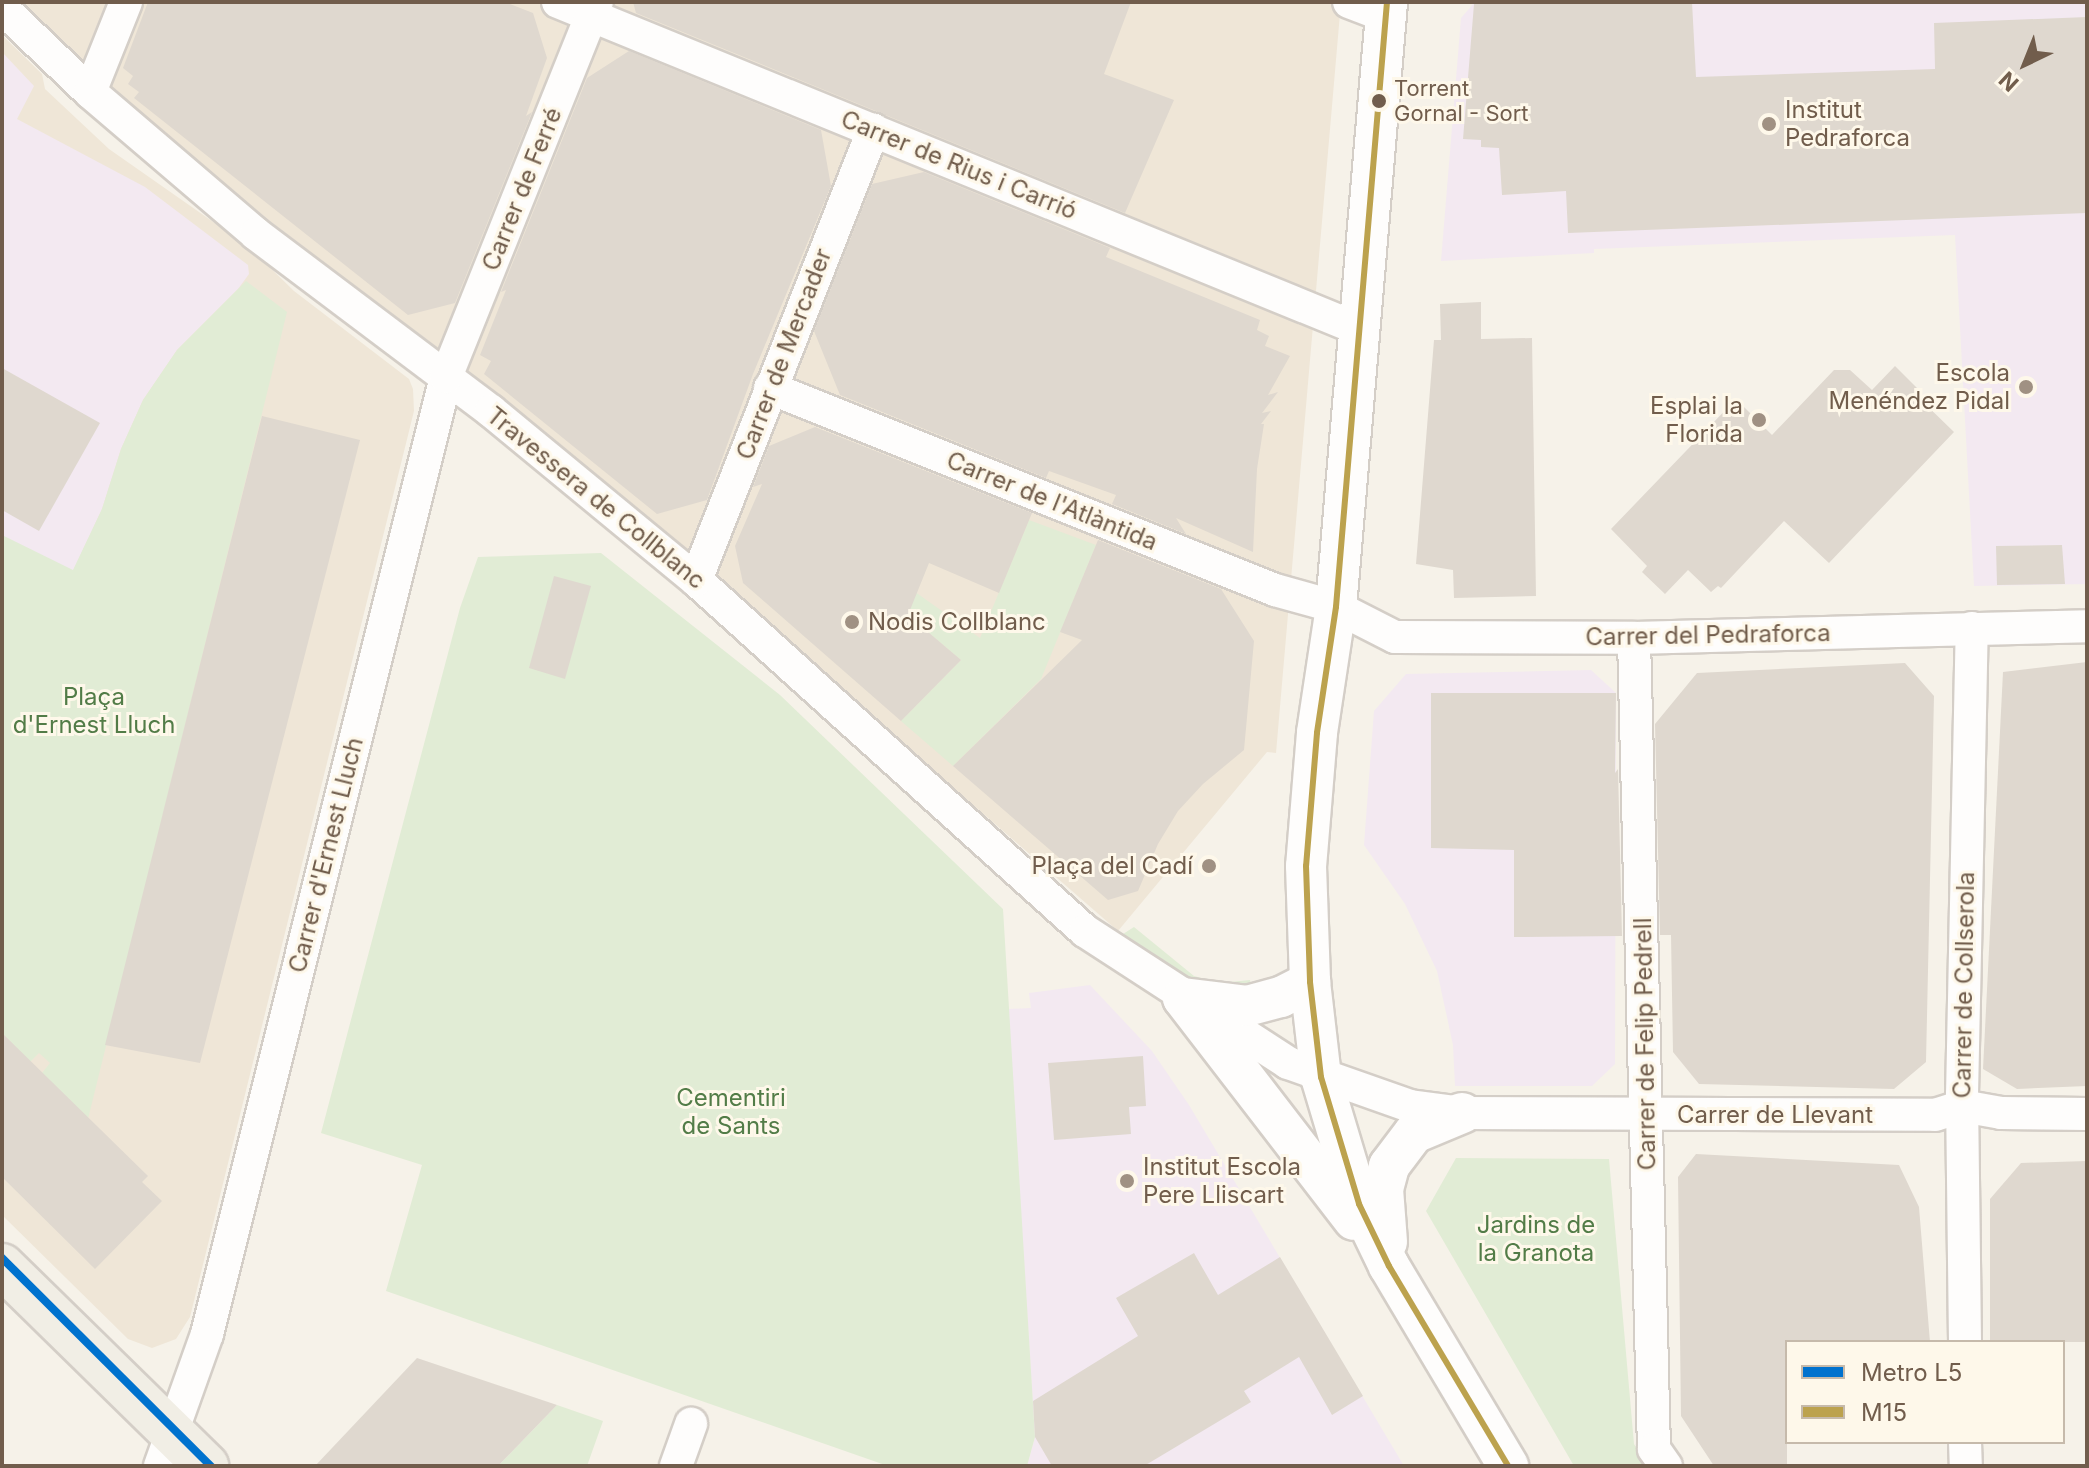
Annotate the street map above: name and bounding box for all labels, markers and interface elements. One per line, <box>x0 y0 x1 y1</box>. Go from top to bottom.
north arrow <box>1985 24 2065 104</box>
text: N <box>1994 66 2024 97</box>
place label: Torrent Gornal - Sort <box>1394 75 1529 126</box>
marker: Torrent Gornal - Sort <box>1371 93 1387 109</box>
place label: Institut Pedraforca <box>1785 96 1910 152</box>
street label: Carrer de Ferré <box>476 103 568 275</box>
street label: Carrer de Rius i Carrió <box>837 104 1081 226</box>
marker: Institut Pedraforca <box>1760 115 1778 133</box>
street label: Carrer de Mercader <box>730 244 838 464</box>
place label: Escola Menéndez Pidal <box>1829 359 2010 415</box>
marker: Escola Menéndez Pidal <box>2017 378 2035 396</box>
place label: Esplai la Florida <box>1650 392 1743 448</box>
street label: Travessera de Collblanc <box>481 401 711 595</box>
marker: Esplai la Florida <box>1750 411 1768 429</box>
street label: Carrer de l'Atlàntida <box>942 446 1162 556</box>
place label: Nodis Collblanc <box>868 608 1046 636</box>
marker: Nodis Collblanc <box>843 613 861 631</box>
street label: Carrer del Pedraforca <box>1585 618 1831 652</box>
park label: Plaça d'Ernest Lluch <box>13 683 175 739</box>
street label: Carrer d'Ernest Lluch <box>283 734 369 976</box>
place label: Plaça del Cadí <box>1031 852 1193 880</box>
marker: Plaça del Cadí <box>1200 857 1218 875</box>
street label: Carrer de Collserola <box>1948 871 1980 1099</box>
street label: Carrer de Felip Pedrell <box>1628 917 1662 1171</box>
park label: Cementiri de Sants <box>676 1084 786 1140</box>
street label: Carrer de Llevant <box>1677 1101 1873 1129</box>
place label: Institut Escola Pere Lliscart <box>1143 1153 1301 1209</box>
marker: Institut Escola Pere Lliscart <box>1118 1172 1136 1190</box>
park label: Jardins de la Granota <box>1477 1211 1595 1267</box>
legend <box>1785 1340 2065 1444</box>
text: Metro L5 <box>1861 1358 1962 1387</box>
text: M15 <box>1861 1398 1907 1427</box>

